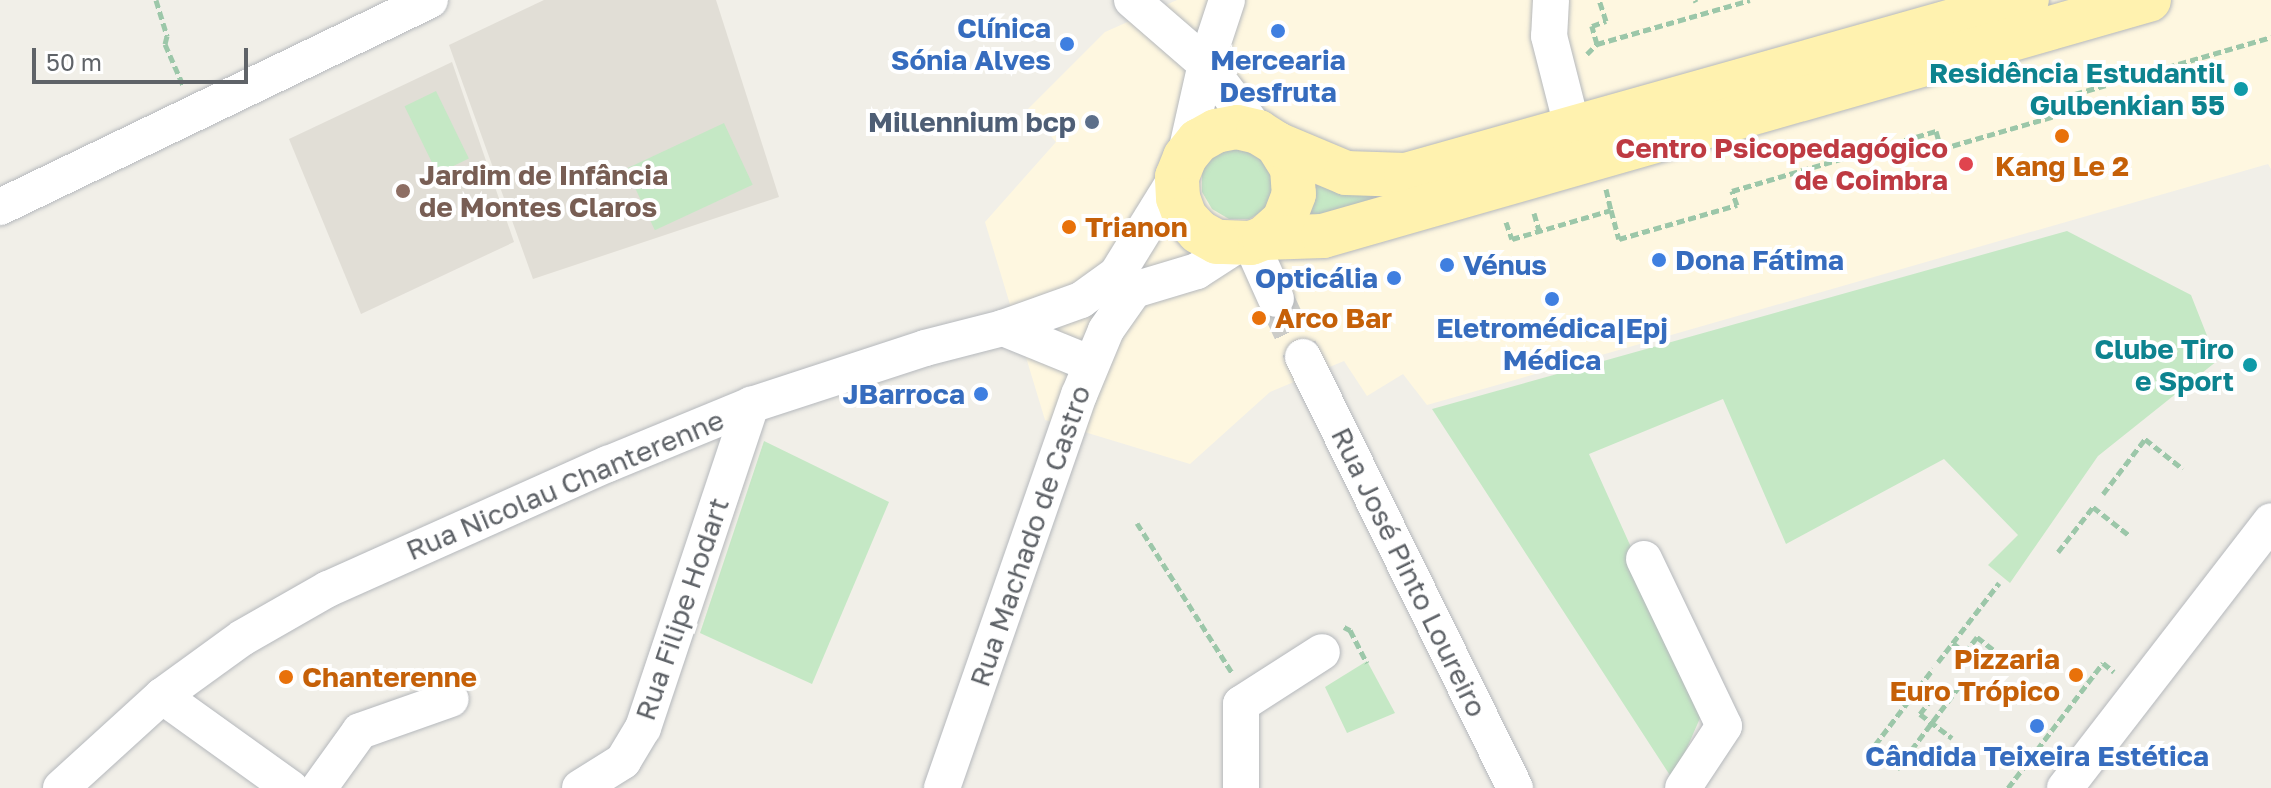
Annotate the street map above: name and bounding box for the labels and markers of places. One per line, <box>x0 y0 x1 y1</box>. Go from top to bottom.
place label: Clínica Sónia Alves <box>891 11 1051 77</box>
marker: Mercearia Desfruta <box>1269 22 1287 40</box>
marker: Clínica Sónia Alves <box>1058 35 1076 53</box>
place label: Mercearia Desfruta <box>1210 43 1346 109</box>
place label: Residência Estudantil Gulbenkian 55 <box>1929 56 2225 122</box>
marker: Residência Estudantil Gulbenkian 55 <box>2232 80 2250 98</box>
place label: Millennium bcp <box>868 105 1076 139</box>
marker: Millennium bcp <box>1083 113 1101 131</box>
marker: Kang Le 2 <box>2053 127 2071 145</box>
place label: Centro Psicopedagógico de Coimbra <box>1615 131 1948 197</box>
place label: Kang Le 2 <box>1995 149 2129 183</box>
marker: Centro Psicopedagógico de Coimbra <box>1955 153 1977 175</box>
place label: Jardim de Infância de Montes Claros <box>419 158 668 224</box>
marker: Jardim de Infância de Montes Claros <box>394 182 412 200</box>
place label: Trianon <box>1085 210 1188 244</box>
marker: Trianon <box>1060 218 1078 236</box>
place label: Dona Fátima <box>1675 243 1844 277</box>
place label: Vénus <box>1463 248 1547 282</box>
marker: Dona Fátima <box>1650 251 1668 269</box>
marker: Vénus <box>1438 256 1456 274</box>
place label: Opticália <box>1255 261 1378 295</box>
marker: Opticália <box>1385 269 1403 287</box>
marker: Eletromédica|Epj Médica <box>1543 290 1561 308</box>
place label: Arco Bar <box>1275 301 1392 335</box>
marker: Arco Bar <box>1250 309 1268 327</box>
place label: Eletromédica|Epj Médica <box>1436 311 1668 377</box>
place label: Clube Tiro e Sport <box>2094 332 2234 398</box>
marker: Clube Tiro e Sport <box>2241 356 2259 374</box>
place label: JBarroca <box>843 377 965 411</box>
marker: JBarroca <box>972 385 990 403</box>
place label: Pizzaria Euro Trópico <box>1889 642 2060 708</box>
place label: Chanterenne <box>302 660 477 694</box>
marker: Pizzaria Euro Trópico <box>2067 666 2085 684</box>
marker: Chanterenne <box>277 668 295 686</box>
marker: Cândida Teixeira Estética <box>2028 717 2046 735</box>
place label: Cândida Teixeira Estética <box>1865 739 2209 773</box>

